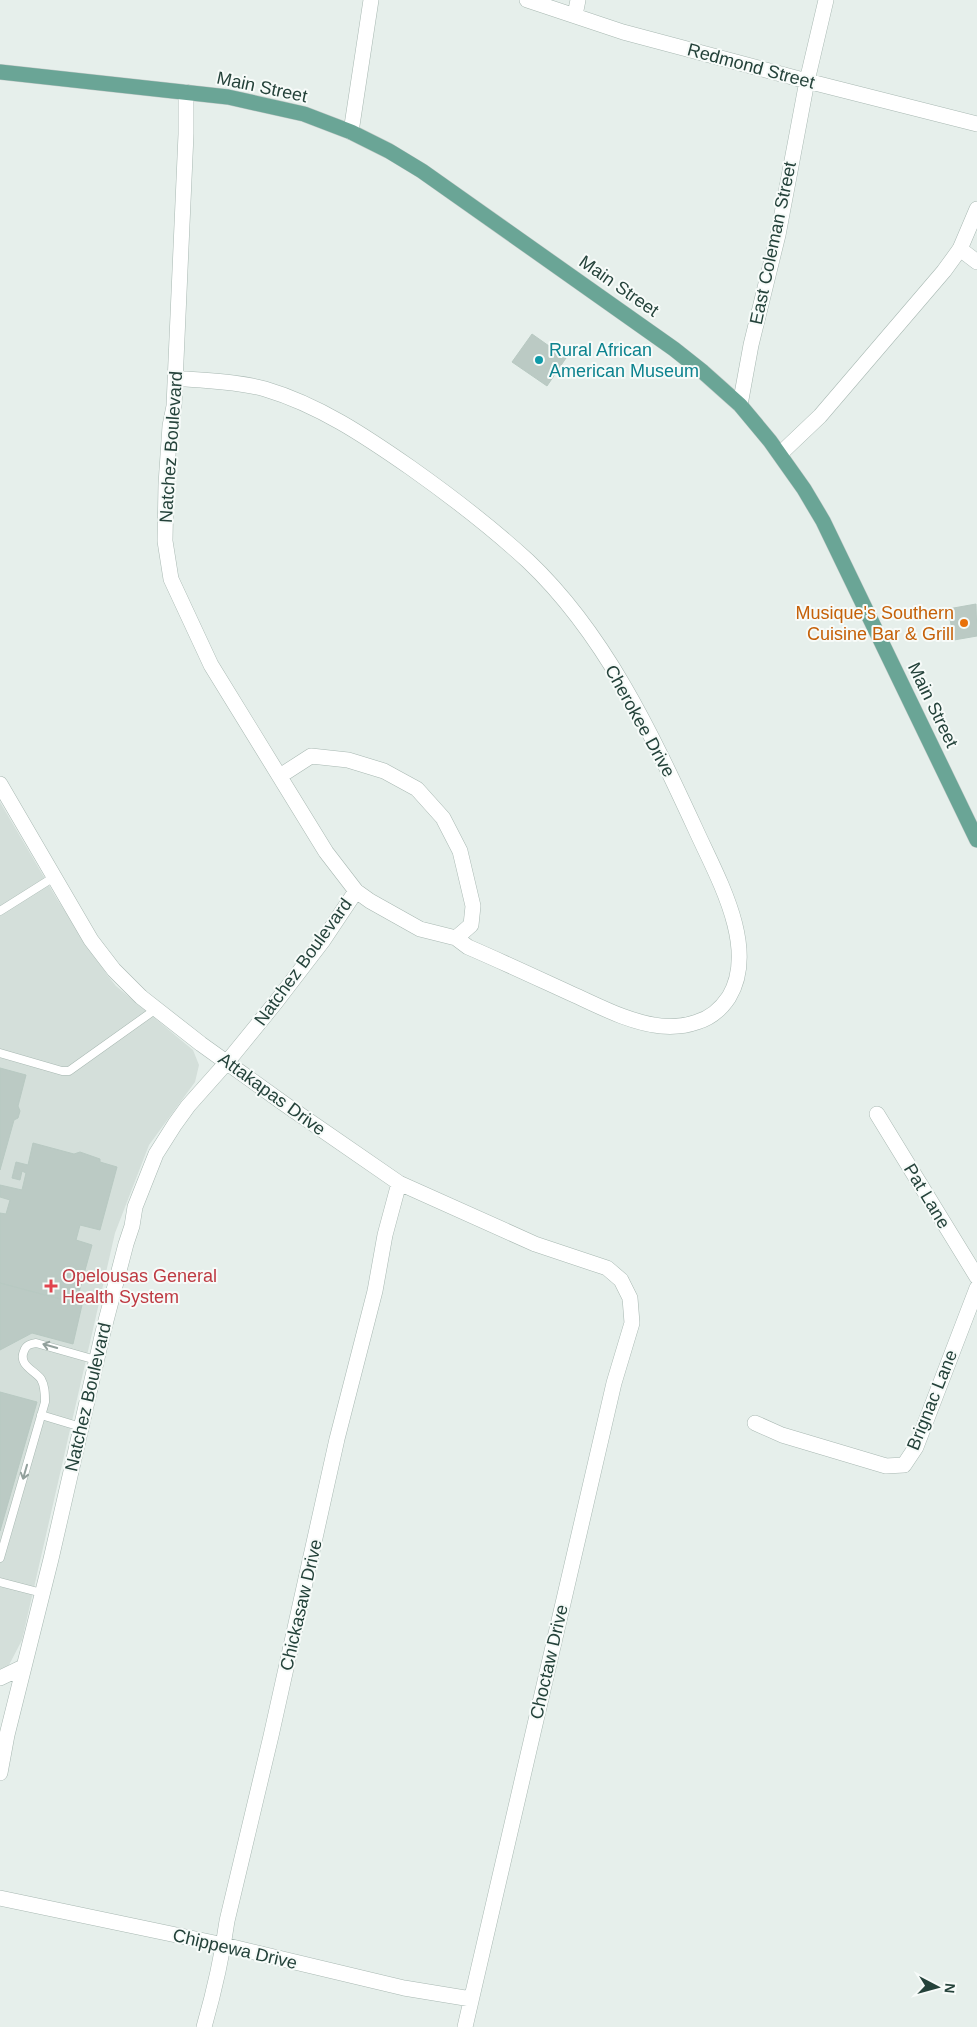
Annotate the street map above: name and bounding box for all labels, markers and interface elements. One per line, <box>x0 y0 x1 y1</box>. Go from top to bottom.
street label: Redmond Street <box>685 39 817 93</box>
street label: Main Street <box>215 68 309 106</box>
street label: East Coleman Street <box>746 160 800 326</box>
street label: Main Street <box>576 251 662 321</box>
place label: Rural African American Museum <box>549 340 699 381</box>
marker: Rural African American Museum <box>533 354 545 366</box>
street label: Natchez Boulevard <box>156 370 186 524</box>
place label: Musique's Southern Cuisine Bar & Grill <box>795 603 954 644</box>
marker: Musique's Southern Cuisine Bar & Grill <box>958 617 970 629</box>
street label: Main Street <box>904 659 962 751</box>
street label: Cherokee Drive <box>601 661 679 781</box>
street label: Natchez Boulevard <box>250 895 356 1029</box>
street label: Attakapas Drive <box>215 1049 329 1139</box>
street label: Pat Lane <box>900 1160 954 1232</box>
place label: Opelousas General Health System <box>62 1266 217 1307</box>
marker: Opelousas General Health System <box>44 1279 58 1293</box>
street label: Natchez Boulevard <box>61 1321 115 1473</box>
one-way arrow <box>42 1341 58 1350</box>
street label: Brignac Lane <box>903 1347 961 1453</box>
one-way arrow <box>19 1463 29 1479</box>
street label: Chickasaw Drive <box>276 1537 326 1673</box>
street label: Choctaw Drive <box>526 1603 572 1721</box>
street label: Chippewa Drive <box>171 1925 299 1973</box>
north arrow <box>912 1962 962 2012</box>
text: N <box>941 1982 958 1994</box>

